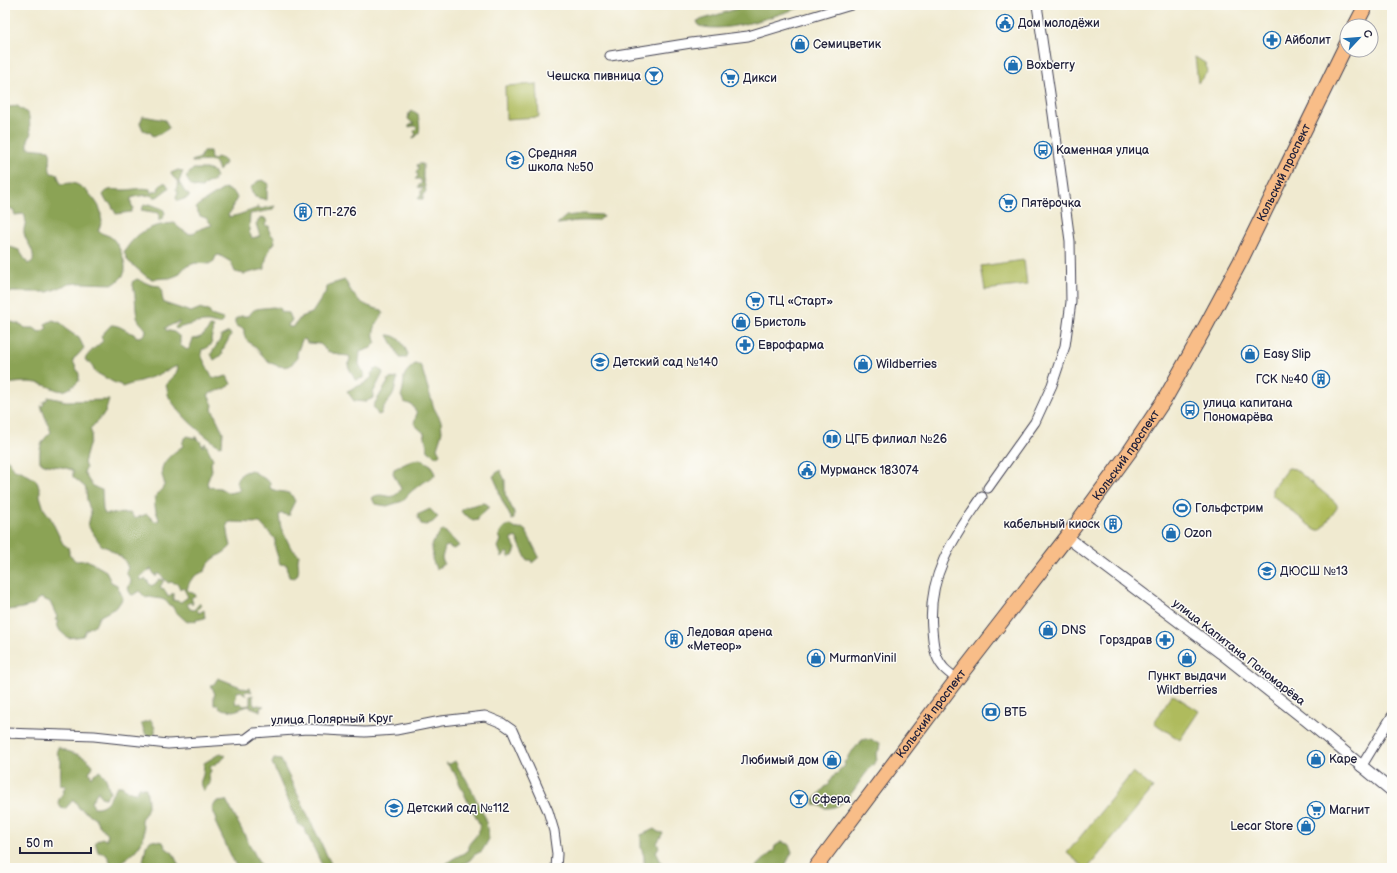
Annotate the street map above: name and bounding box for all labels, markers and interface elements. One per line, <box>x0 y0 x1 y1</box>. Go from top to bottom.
public building icon: Дом молодёжи <box>995 13 1015 33</box>
place label: Дом молодёжи <box>1018 16 1100 31</box>
north arrow <box>1339 18 1379 58</box>
text: С <box>1360 28 1375 40</box>
pharmacy icon: Айболит <box>1262 30 1282 50</box>
place label: Айболит <box>1284 33 1331 48</box>
shop icon: Семицветик <box>790 34 810 54</box>
place label: Семицветик <box>813 37 882 52</box>
shop icon: Boxberry <box>1003 55 1023 75</box>
place label: Boxberry <box>1026 58 1075 73</box>
bar icon: Чешска пивница <box>644 66 664 86</box>
supermarket icon: Дикси <box>720 68 740 88</box>
place label: Чешска пивница <box>547 69 641 84</box>
place label: Дикси <box>743 71 777 86</box>
street label: Кольский проспект <box>1254 121 1315 224</box>
bus stop icon: Каменная улица <box>1033 140 1053 160</box>
place label: Каменная улица <box>1056 143 1149 158</box>
place label: Средняя школа №50 <box>528 146 594 175</box>
school or university icon: Средняя школа №50 <box>505 150 525 170</box>
supermarket icon: Пятёрочка <box>998 193 1018 213</box>
place label: Пятёрочка <box>1021 196 1081 211</box>
building icon: ТП-276 <box>293 202 313 222</box>
place label: ТП-276 <box>316 205 357 220</box>
supermarket icon: ТЦ «Старт» <box>745 291 765 311</box>
place label: ТЦ «Старт» <box>768 294 833 309</box>
shop icon: Бристоль <box>731 312 751 332</box>
place label: Бристоль <box>754 315 806 330</box>
pharmacy icon: Еврофарма <box>735 335 755 355</box>
place label: Еврофарма <box>758 338 824 353</box>
shop icon: Easy Slip <box>1240 344 1260 364</box>
place label: Easy Slip <box>1263 347 1311 362</box>
school or university icon: Детский сад №140 <box>590 352 610 372</box>
shop icon: Wildberries <box>853 354 873 374</box>
place label: Детский сад №140 <box>613 355 718 370</box>
place label: Wildberries <box>876 357 937 372</box>
building icon: ГСК №40 <box>1311 369 1331 389</box>
place label: ГСК №40 <box>1256 372 1308 387</box>
place label: улица капитана Пономарёва <box>1203 396 1293 425</box>
bus stop icon: улица капитана Пономарёва <box>1180 400 1200 420</box>
street label: Кольский проспект <box>1089 407 1164 504</box>
library icon: ЦГБ филиал №26 <box>822 429 842 449</box>
place label: ЦГБ филиал №26 <box>845 432 947 447</box>
public building icon: Мурманск 183074 <box>797 460 817 480</box>
place label: Мурманск 183074 <box>820 463 920 478</box>
sports icon: Гольфстрим <box>1172 498 1192 518</box>
place label: Гольфстрим <box>1195 501 1264 516</box>
building icon: кабельный киоск <box>1103 514 1123 534</box>
place label: кабельный киоск <box>1004 517 1101 532</box>
shop icon: Ozon <box>1161 523 1181 543</box>
place label: Ozon <box>1184 526 1212 541</box>
school or university icon: ДЮСШ №13 <box>1257 561 1277 581</box>
place label: ДЮСШ №13 <box>1280 564 1348 579</box>
street label: улица Капитана Пономарёва <box>1169 596 1308 709</box>
shop icon: DNS <box>1038 620 1058 640</box>
place label: DNS <box>1061 623 1086 638</box>
place label: Ледовая арена «Метеор» <box>686 625 773 654</box>
building icon: Ледовая арена «Метеор» <box>664 629 684 649</box>
pharmacy icon: Горздрав <box>1155 630 1175 650</box>
place label: Горздрав <box>1099 633 1153 648</box>
shop icon: MurmanVinil <box>806 648 826 668</box>
shop icon: Пункт выдачи Wildberries <box>1177 648 1197 668</box>
place label: MurmanVinil <box>829 651 896 666</box>
street label: Кольский проспект <box>893 666 970 761</box>
place label: Пункт выдачи Wildberries <box>1148 669 1226 698</box>
bank icon: ВТБ <box>981 702 1001 722</box>
place label: ВТБ <box>1004 705 1028 720</box>
street label: улица Полярный Круг <box>271 711 393 728</box>
shop icon: Каре <box>1306 749 1326 769</box>
shop icon: Любимый дом <box>822 750 842 770</box>
place label: Каре <box>1329 752 1358 767</box>
place label: Любимый дом <box>740 753 819 768</box>
bar icon: Сфера <box>789 789 809 809</box>
place label: Сфера <box>812 792 851 807</box>
school or university icon: Детский сад №112 <box>384 798 404 818</box>
supermarket icon: Магнит <box>1306 800 1326 820</box>
place label: Детский сад №112 <box>407 801 509 816</box>
place label: Магнит <box>1329 803 1370 818</box>
shop icon: Lecar Store <box>1296 816 1316 836</box>
place label: Lecar Store <box>1230 819 1293 834</box>
scale bar <box>20 829 91 855</box>
text: 50 m <box>26 836 53 851</box>

